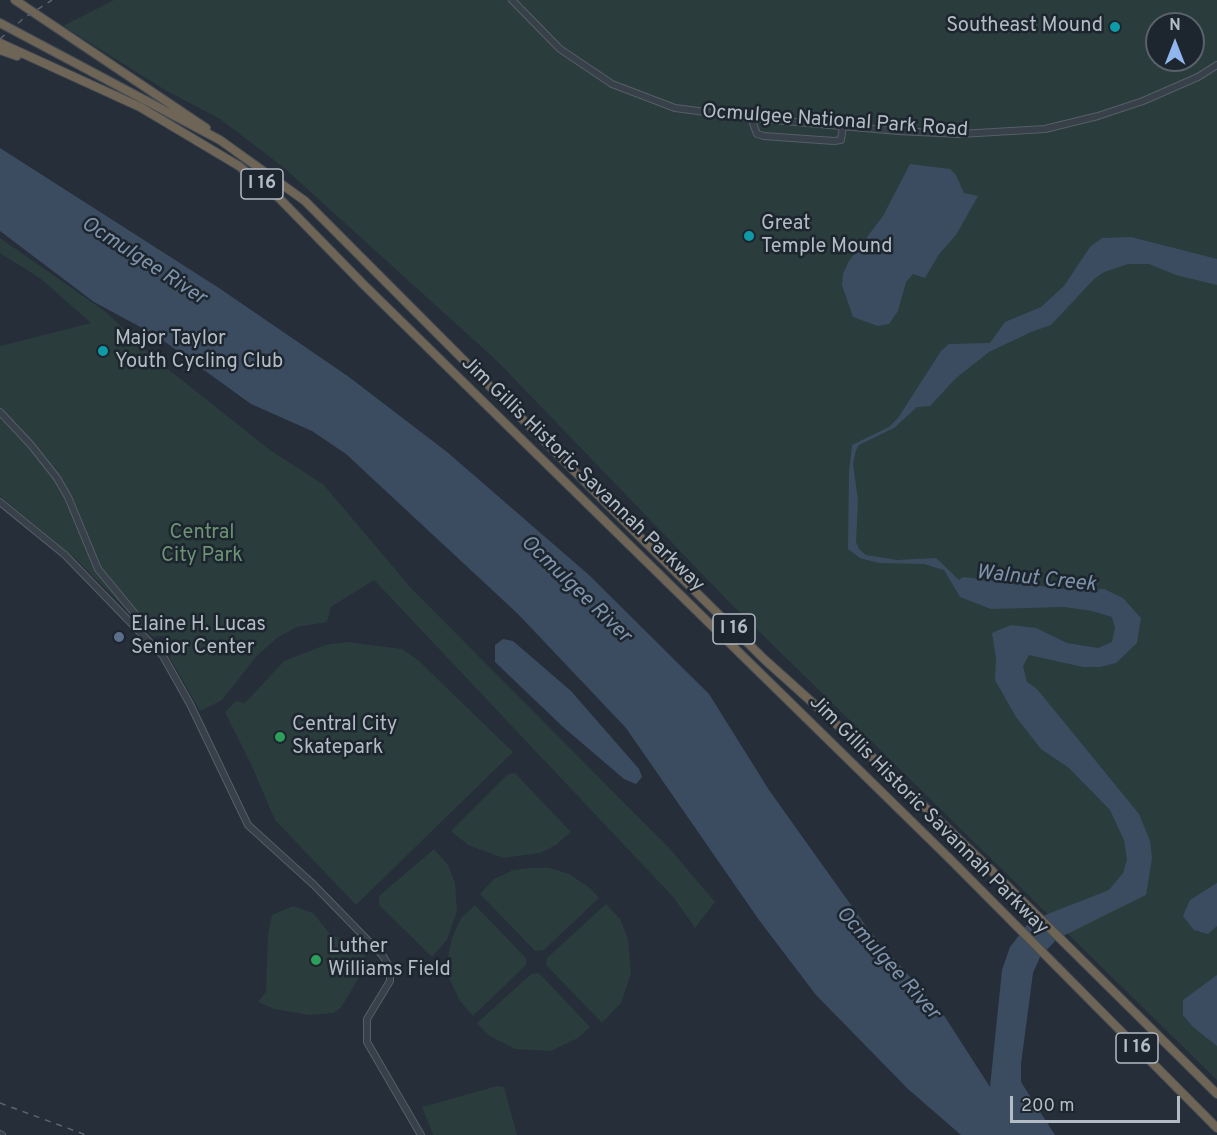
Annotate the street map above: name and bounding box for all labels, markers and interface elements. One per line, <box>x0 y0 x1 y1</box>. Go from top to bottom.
north arrow <box>1145 12 1205 72</box>
place label: Southeast Mound <box>946 15 1103 39</box>
text: N <box>1169 16 1181 36</box>
marker: Southeast Mound <box>1108 20 1122 34</box>
street label: Ocmulgee National Park Road <box>701 101 969 143</box>
road number: I 16 <box>241 169 283 199</box>
water label: Ocmulgee River <box>76 212 210 312</box>
place label: Great Temple Mound <box>761 213 892 260</box>
marker: Great Temple Mound <box>742 229 756 243</box>
place label: Major Taylor Youth Cycling Club <box>115 328 283 375</box>
marker: Major Taylor Youth Cycling Club <box>96 344 110 358</box>
street label: Jim Gillis Historic Savannah Parkway <box>455 352 709 598</box>
park label: Central City Park <box>161 522 243 569</box>
water label: Ocmulgee River <box>514 531 636 649</box>
water label: Walnut Creek <box>975 561 1097 599</box>
place label: Elaine H. Lucas Senior Center <box>131 614 266 661</box>
road number: I 16 <box>713 614 755 644</box>
marker: Elaine H. Lucas Senior Center <box>112 630 126 644</box>
street label: Jim Gillis Historic Savannah Parkway <box>803 691 1053 941</box>
place label: Central City Skatepark <box>292 714 397 761</box>
marker: Central City Skatepark <box>273 730 287 744</box>
water label: Ocmulgee River <box>829 902 945 1026</box>
place label: Luther Williams Field <box>328 936 451 983</box>
marker: Luther Williams Field <box>309 953 323 967</box>
road number: I 16 <box>1116 1033 1158 1063</box>
scale bar <box>1013 1084 1182 1122</box>
text: 200 m <box>1021 1095 1074 1118</box>

